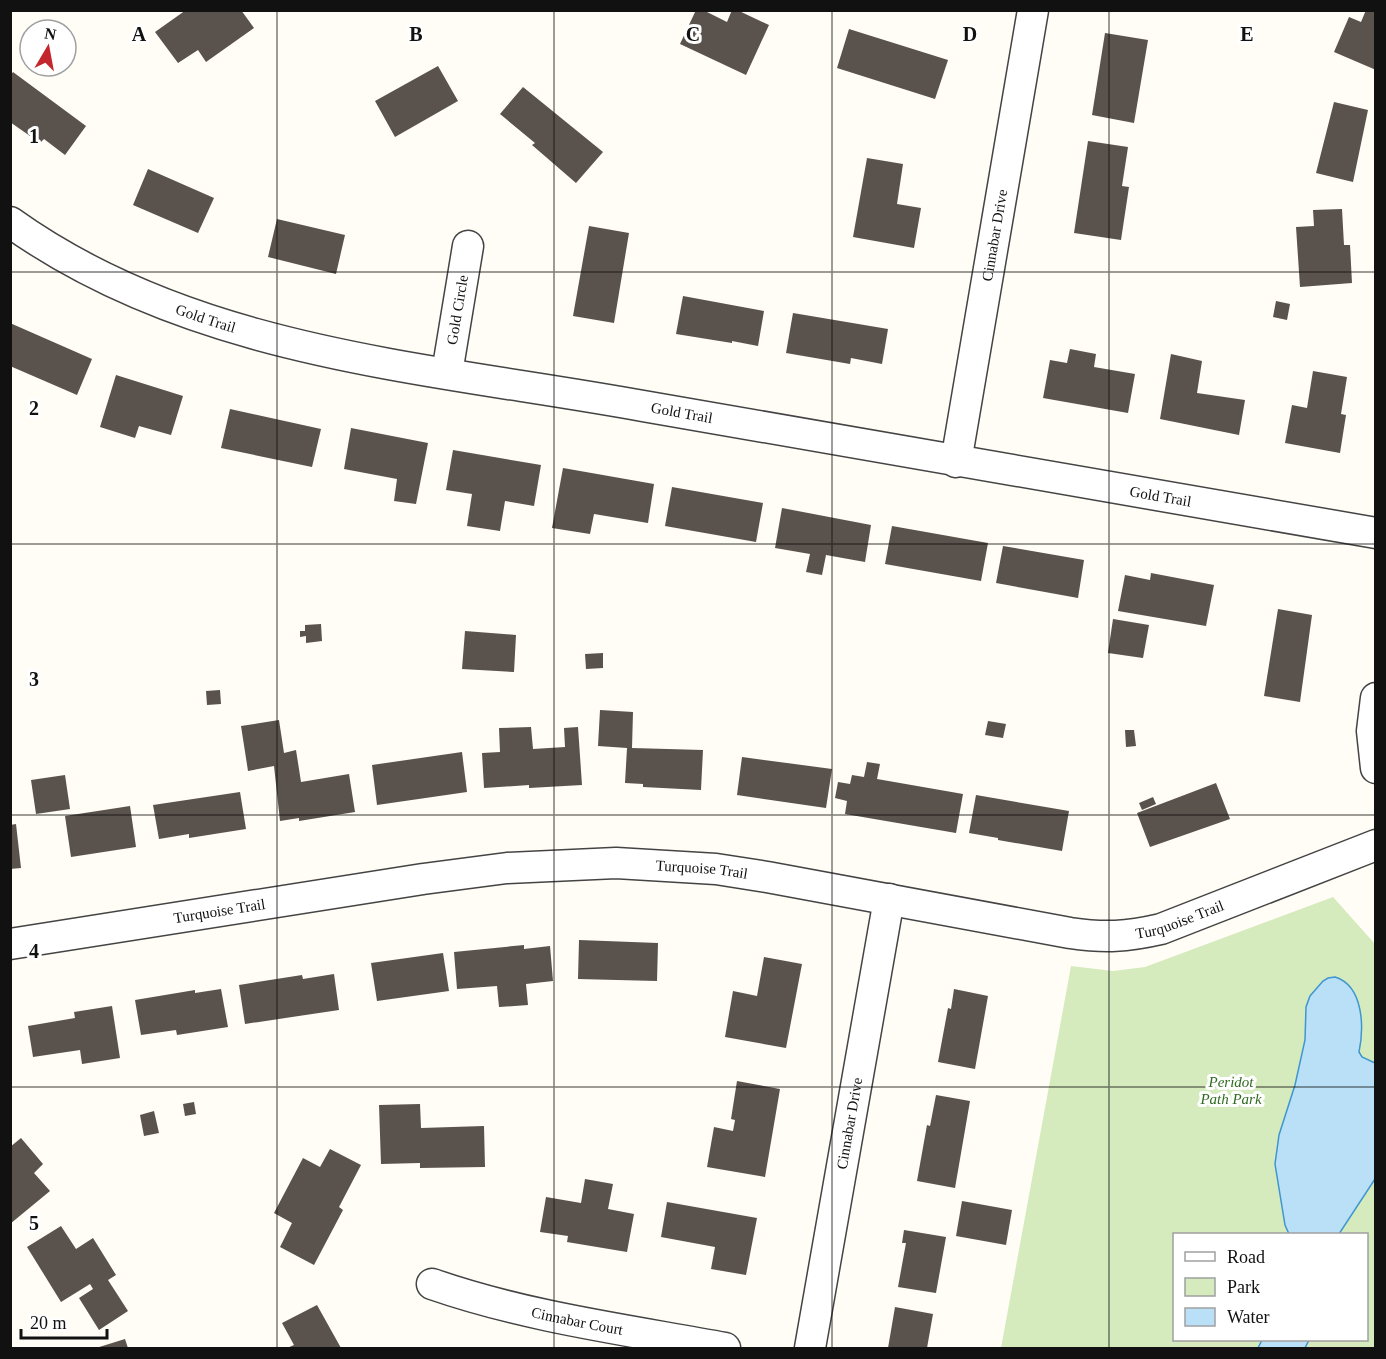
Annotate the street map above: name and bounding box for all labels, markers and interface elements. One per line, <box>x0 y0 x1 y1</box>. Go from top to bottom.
north arrow <box>18 18 78 78</box>
text: A <box>132 23 147 45</box>
text: B <box>409 23 423 45</box>
text: C <box>686 23 700 45</box>
text: D <box>963 23 977 45</box>
text: E <box>1240 23 1254 45</box>
text: N <box>43 24 58 43</box>
text: 1 <box>29 125 39 147</box>
street label: Cinnabar Drive <box>979 188 1010 282</box>
street label: Gold Circle <box>444 273 471 346</box>
street label: Gold Trail <box>173 301 237 336</box>
text: 2 <box>29 397 39 419</box>
street label: Gold Trail <box>650 400 714 426</box>
street label: Gold Trail <box>1129 483 1192 510</box>
text: 3 <box>29 668 39 690</box>
street label: Turquoise Trail <box>655 857 749 882</box>
street label: Turquoise Trail <box>173 896 266 926</box>
street label: Turquoise Trail <box>1134 897 1226 942</box>
text: 4 <box>29 940 39 962</box>
park label: Peridot Path Park <box>1199 1074 1262 1107</box>
street label: Cinnabar Drive <box>834 1076 865 1171</box>
text: 5 <box>29 1212 39 1234</box>
legend <box>1173 1233 1368 1341</box>
text: Road <box>1227 1247 1265 1267</box>
text: Park <box>1227 1277 1260 1297</box>
scale bar <box>21 1302 106 1340</box>
street label: Cinnabar Court <box>530 1304 625 1338</box>
text: Water <box>1227 1307 1270 1327</box>
text: 20 m <box>30 1313 67 1333</box>

